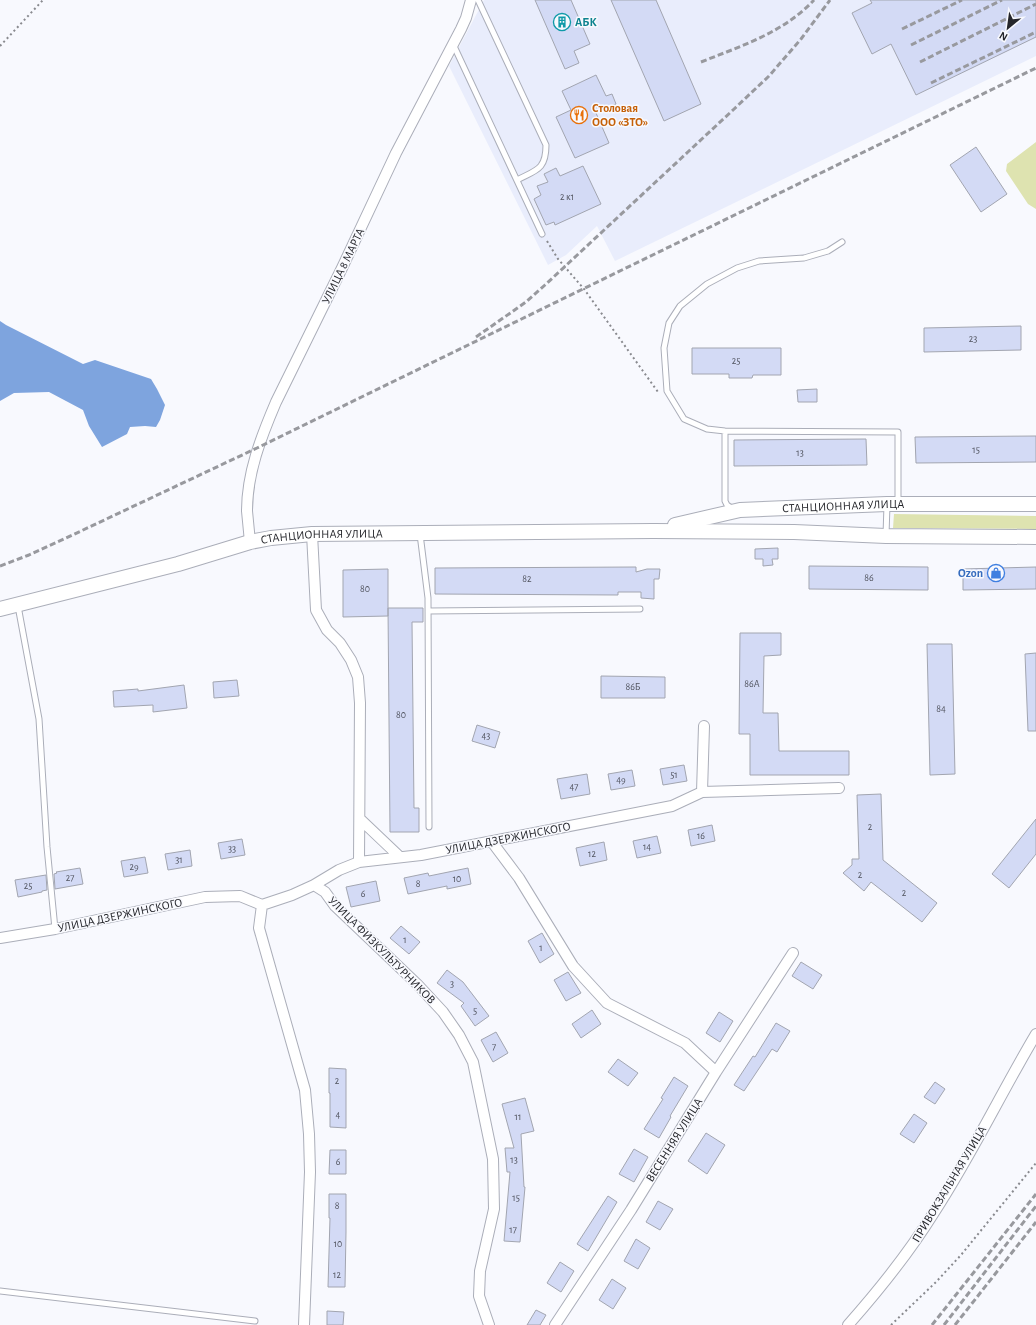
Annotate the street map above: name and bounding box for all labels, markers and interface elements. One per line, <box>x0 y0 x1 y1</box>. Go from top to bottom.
north arrow <box>988 8 1028 48</box>
building icon: АБК <box>552 12 572 32</box>
place label: АБК <box>575 16 597 28</box>
text: N <box>997 30 1009 43</box>
place label: Столовая ООО «ЗТО» <box>592 102 648 128</box>
restaurant icon: Столовая ООО «ЗТО» <box>569 105 589 125</box>
house number: 2 к1 <box>560 192 574 202</box>
street label: УЛИЦА 8 МАРТА <box>320 226 366 306</box>
house number: 23 <box>969 334 977 344</box>
house number: 25 <box>732 356 740 366</box>
house number: 15 <box>972 445 980 455</box>
house number: 13 <box>796 448 804 458</box>
street label: СТАНЦИОННАЯ УЛИЦА <box>782 498 904 514</box>
street label: СТАНЦИОННАЯ УЛИЦА <box>260 527 383 546</box>
shop icon: Ozon <box>986 563 1006 583</box>
place label: Ozon <box>958 567 983 579</box>
house number: 86 <box>864 573 874 583</box>
house number: 82 <box>522 574 532 584</box>
house number: 80 <box>360 584 370 594</box>
house number: 86А <box>744 679 760 689</box>
house number: 86Б <box>625 682 641 692</box>
house number: 84 <box>936 704 946 714</box>
house number: 80 <box>396 710 406 720</box>
house number: 43 <box>482 731 490 741</box>
house number: 51 <box>670 770 678 780</box>
house number: 49 <box>616 775 626 785</box>
house number: 47 <box>570 782 578 792</box>
street label: УЛИЦА ДЗЕРЖИНСКОГО <box>444 820 572 856</box>
house number: 2 <box>868 822 873 832</box>
house number: 16 <box>697 831 705 841</box>
house number: 14 <box>643 842 651 852</box>
house number: 33 <box>228 844 236 854</box>
house number: 12 <box>588 849 596 859</box>
house number: 31 <box>175 855 183 865</box>
house number: 29 <box>129 862 139 872</box>
house number: 2 <box>858 870 863 880</box>
house number: 27 <box>66 873 74 883</box>
house number: 10 <box>453 874 461 884</box>
house number: 8 <box>416 879 421 889</box>
house number: 25 <box>24 881 32 891</box>
house number: 2 <box>902 888 907 898</box>
house number: 6 <box>361 889 366 899</box>
street label: УЛИЦА ФИЗКУЛЬТУРНИКОВ <box>326 894 438 1006</box>
street label: УЛИЦА ДЗЕРЖИНСКОГО <box>57 896 183 934</box>
house number: 1 <box>403 935 407 945</box>
house number: 1 <box>539 943 543 953</box>
house number: 3 <box>450 979 454 989</box>
house number: 5 <box>473 1006 477 1016</box>
house number: 7 <box>492 1042 496 1052</box>
house number: 2 <box>335 1076 340 1086</box>
street label: ВЕСЕННЯЯ УЛИЦА <box>643 1096 705 1184</box>
house number: 4 <box>336 1110 341 1120</box>
house number: 11 <box>515 1112 521 1122</box>
street label: ПРИВОКЗАЛЬНАЯ УЛИЦА <box>910 1124 988 1244</box>
house number: 13 <box>510 1155 518 1165</box>
house number: 6 <box>336 1157 341 1167</box>
house number: 15 <box>512 1193 520 1203</box>
house number: 8 <box>335 1201 340 1211</box>
house number: 17 <box>509 1225 517 1235</box>
house number: 10 <box>334 1239 342 1249</box>
house number: 12 <box>333 1270 341 1280</box>

